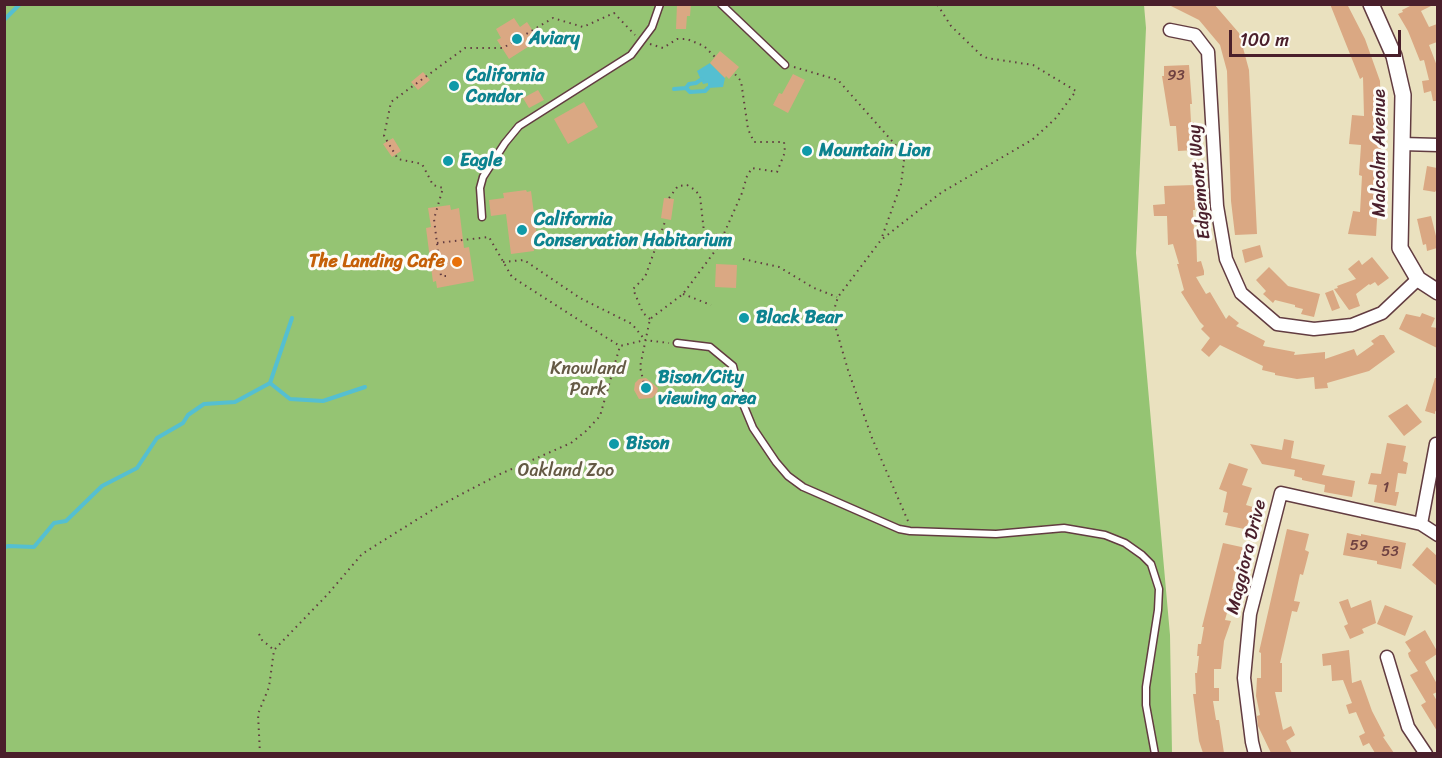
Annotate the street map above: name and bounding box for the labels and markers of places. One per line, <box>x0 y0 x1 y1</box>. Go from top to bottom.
place label: Aviary <box>529 28 580 50</box>
marker: Aviary <box>510 32 524 46</box>
place label: California Condor <box>466 65 544 107</box>
marker: California Condor <box>447 79 461 93</box>
place label: Mountain Lion <box>819 140 931 162</box>
marker: Mountain Lion <box>800 144 814 158</box>
place label: Eagle <box>460 150 502 172</box>
marker: Eagle <box>441 154 455 168</box>
place label: California Conservation Habitarium <box>534 209 732 252</box>
marker: California Conservation Habitarium <box>515 223 529 237</box>
place label: The Landing Cafe <box>309 251 445 273</box>
marker: The Landing Cafe <box>450 255 464 269</box>
place label: Black Bear <box>756 307 842 329</box>
marker: Black Bear <box>737 311 751 325</box>
place label: Bison/City viewing area <box>658 367 756 410</box>
marker: Bison/City viewing area <box>639 381 653 395</box>
place label: Bison <box>626 433 669 455</box>
marker: Bison <box>607 437 621 451</box>

